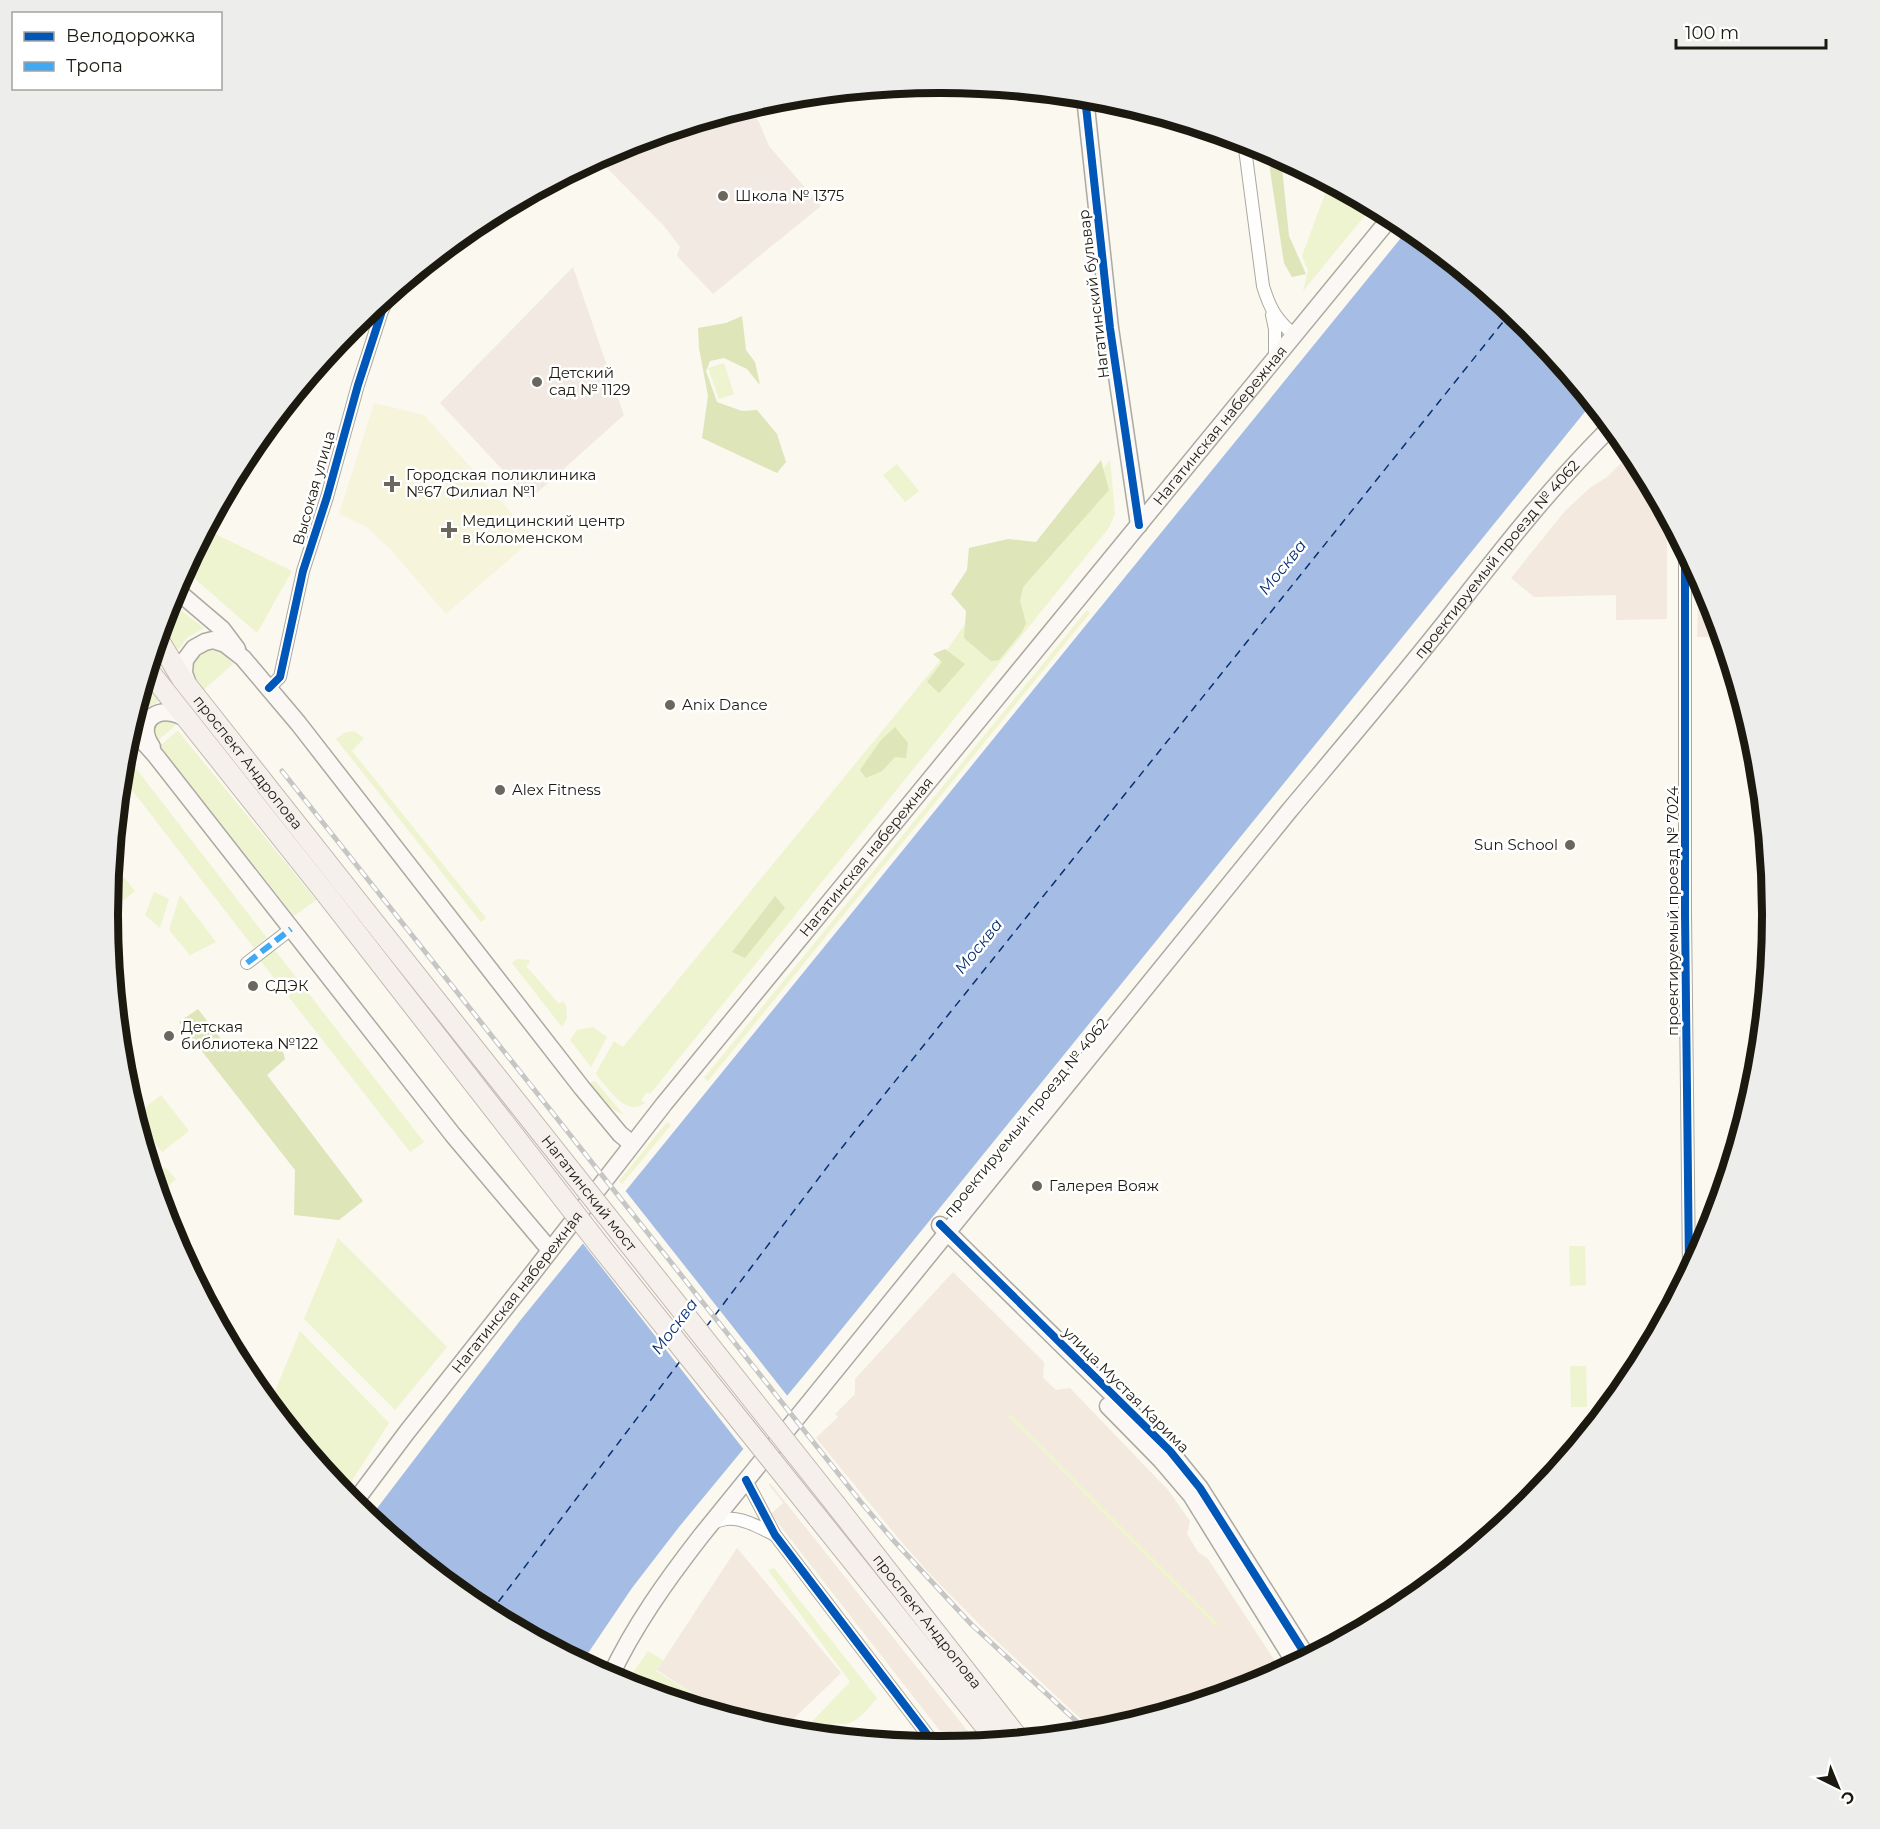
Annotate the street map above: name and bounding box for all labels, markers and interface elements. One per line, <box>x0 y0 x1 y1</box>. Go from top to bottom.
legend <box>12 12 222 90</box>
scale bar <box>1676 12 1826 50</box>
text: 100 m <box>1685 22 1739 44</box>
text: Велодорожка <box>66 25 195 47</box>
text: Тропа <box>66 55 123 77</box>
place label: Школа № 1375 <box>735 186 844 205</box>
marker: Школа № 1375 <box>716 189 730 203</box>
street label: Нагатинский бульвар <box>1074 209 1113 380</box>
street label: Нагатинская набережная <box>1149 341 1291 509</box>
place label: Детский сад № 1129 <box>549 363 630 399</box>
marker: Детский сад № 1129 <box>530 375 544 389</box>
street label: Высокая улица <box>288 429 339 547</box>
street label: проектируемый проезд № 4062 <box>1410 456 1583 662</box>
place label: Городская поликлиника №67 Филиал №1 <box>406 465 596 501</box>
marker: Городская поликлиника №67 Филиал №1 <box>383 475 401 493</box>
place label: Медицинский центр в Коломенском <box>462 511 625 547</box>
marker: Медицинский центр в Коломенском <box>440 521 458 539</box>
water label: Москва <box>1255 536 1310 599</box>
street label: проспект Андропова <box>189 691 307 833</box>
place label: Anix Dance <box>682 695 768 714</box>
marker: Anix Dance <box>663 698 677 712</box>
street label: Нагатинская набережная <box>795 773 937 941</box>
place label: Alex Fitness <box>512 780 601 799</box>
marker: Alex Fitness <box>493 783 507 797</box>
street label: проектируемый проезд № 7024 <box>1663 786 1682 1036</box>
place label: Sun School <box>1474 835 1558 854</box>
marker: Sun School <box>1563 838 1577 852</box>
water label: Москва <box>951 915 1006 978</box>
place label: СДЭК <box>265 976 309 995</box>
marker: СДЭК <box>246 979 260 993</box>
street label: проектируемый проезд № 4062 <box>939 1014 1112 1221</box>
place label: Детская библиотека №122 <box>181 1017 318 1053</box>
marker: Детская библиотека №122 <box>162 1029 176 1043</box>
street label: Нагатинский мост <box>537 1131 642 1256</box>
place label: Галерея Вояж <box>1049 1176 1160 1195</box>
marker: Галерея Вояж <box>1030 1179 1044 1193</box>
street label: Нагатинская набережная <box>447 1207 586 1377</box>
water label: Москва <box>647 1295 702 1358</box>
street label: улица Мустая Карима <box>1059 1322 1193 1457</box>
street label: проспект Андропова <box>869 1550 986 1692</box>
north arrow <box>1808 1757 1868 1817</box>
text: С <box>1837 1787 1859 1809</box>

